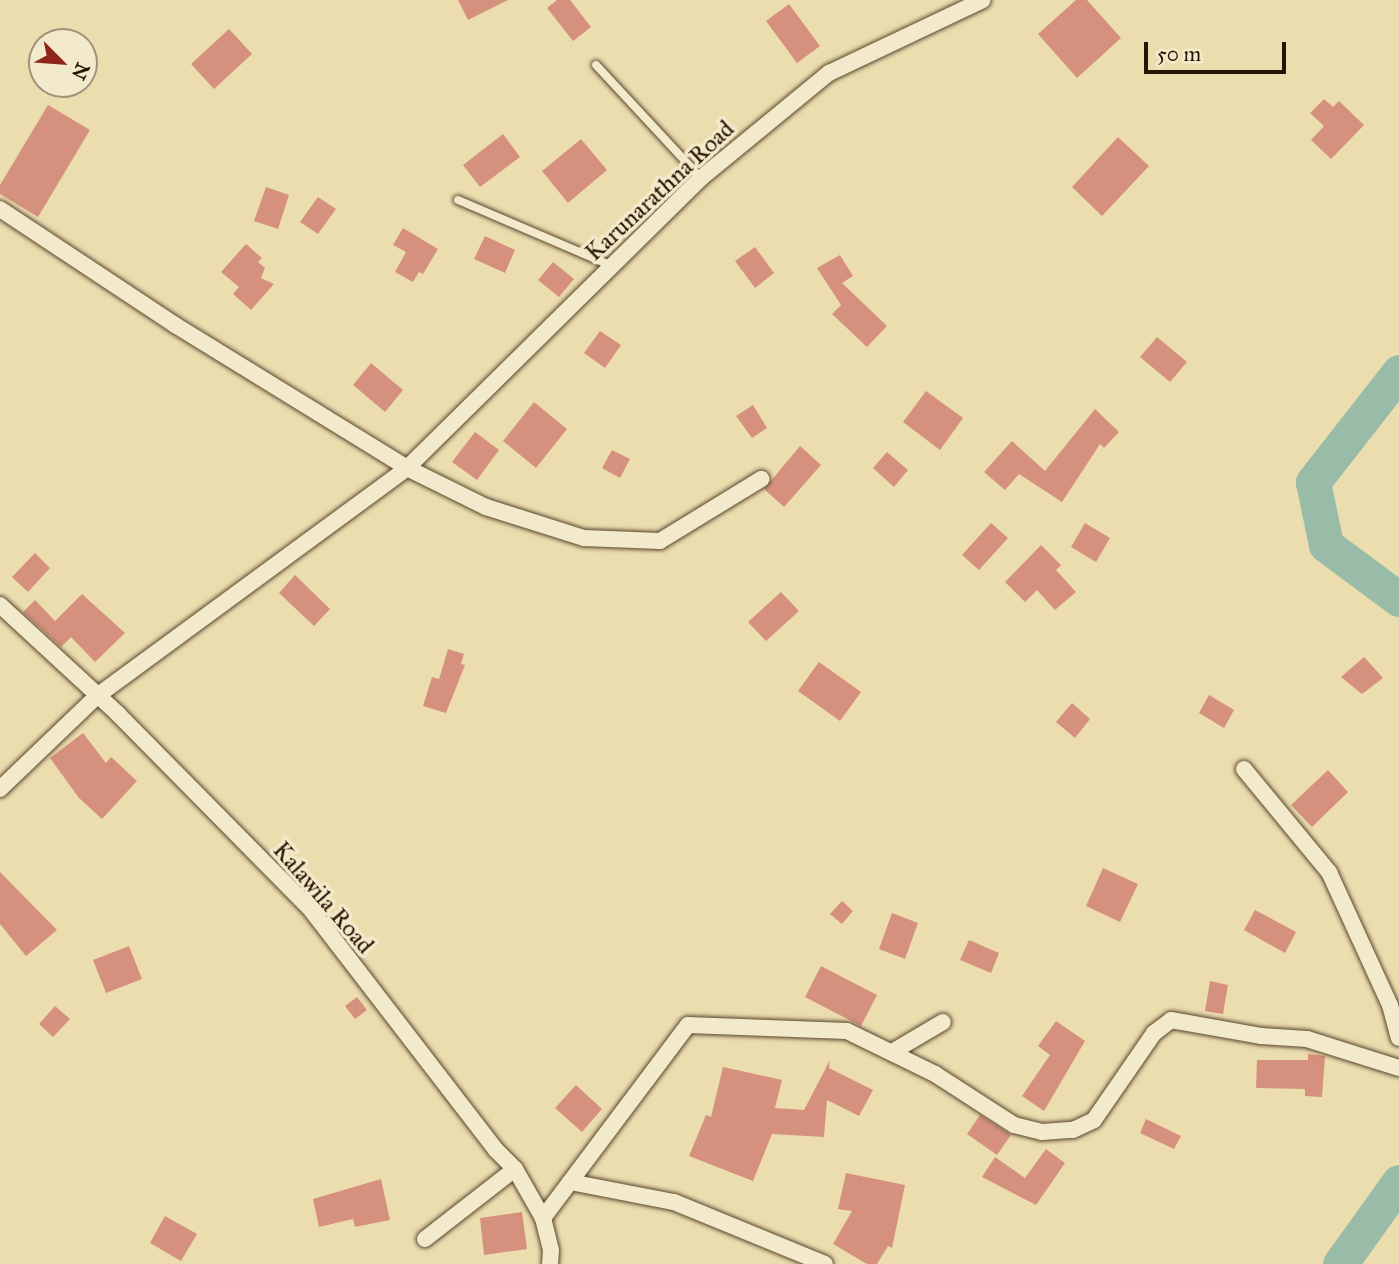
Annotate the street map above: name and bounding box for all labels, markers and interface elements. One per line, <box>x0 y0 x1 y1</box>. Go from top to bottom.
north arrow <box>28 28 98 98</box>
scale bar <box>1147 28 1289 72</box>
text: 50 m <box>1157 41 1201 67</box>
text: N <box>67 59 95 83</box>
street label: Karunarathna Road <box>580 115 740 267</box>
street label: Kalawila Road <box>267 836 379 960</box>

